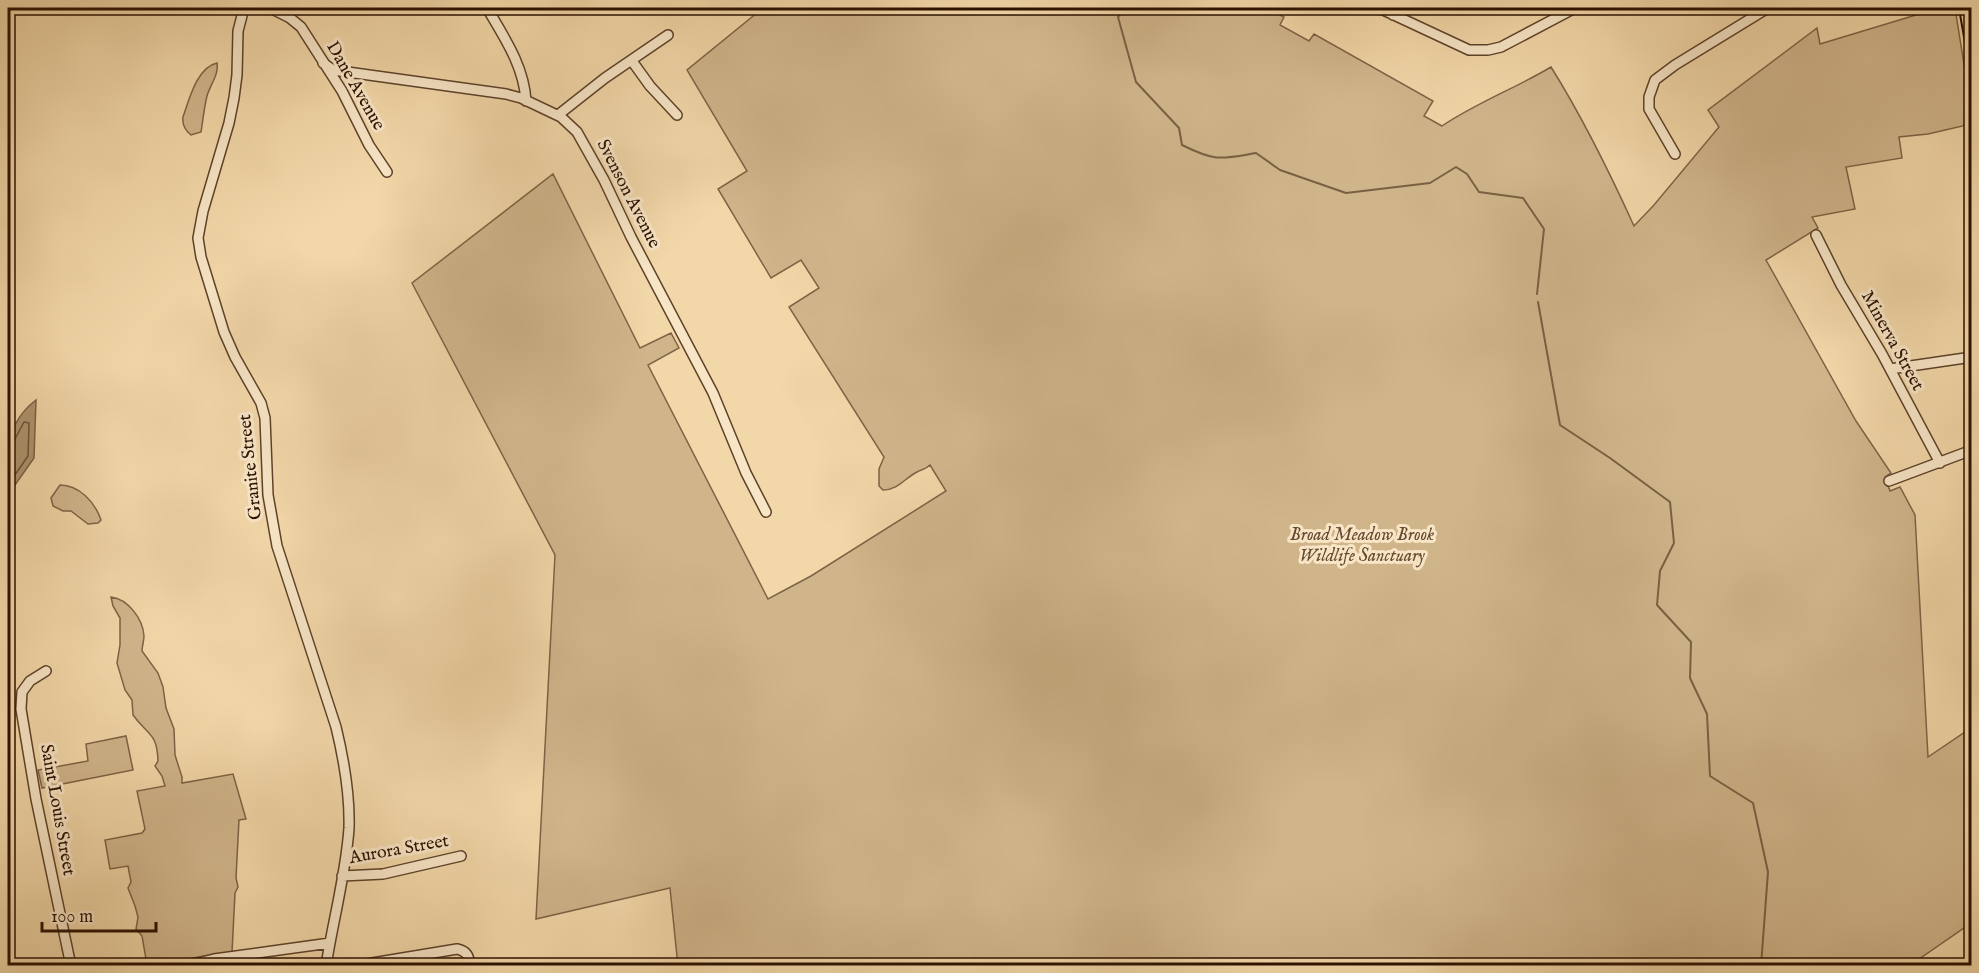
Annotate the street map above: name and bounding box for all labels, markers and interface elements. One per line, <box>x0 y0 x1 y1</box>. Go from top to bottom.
street label: Dane Avenue <box>320 37 390 135</box>
street label: Svenson Avenue <box>591 136 665 252</box>
street label: Minerva Street <box>1855 287 1929 395</box>
street label: Granite Street <box>234 413 268 521</box>
park label: Broad Meadow Brook Wildlife Sanctuary <box>1290 524 1434 568</box>
street label: Saint Louis Street <box>34 742 80 878</box>
street label: Aurora Street <box>346 830 451 870</box>
scale bar <box>42 895 156 933</box>
text: 100 m <box>51 906 93 929</box>

